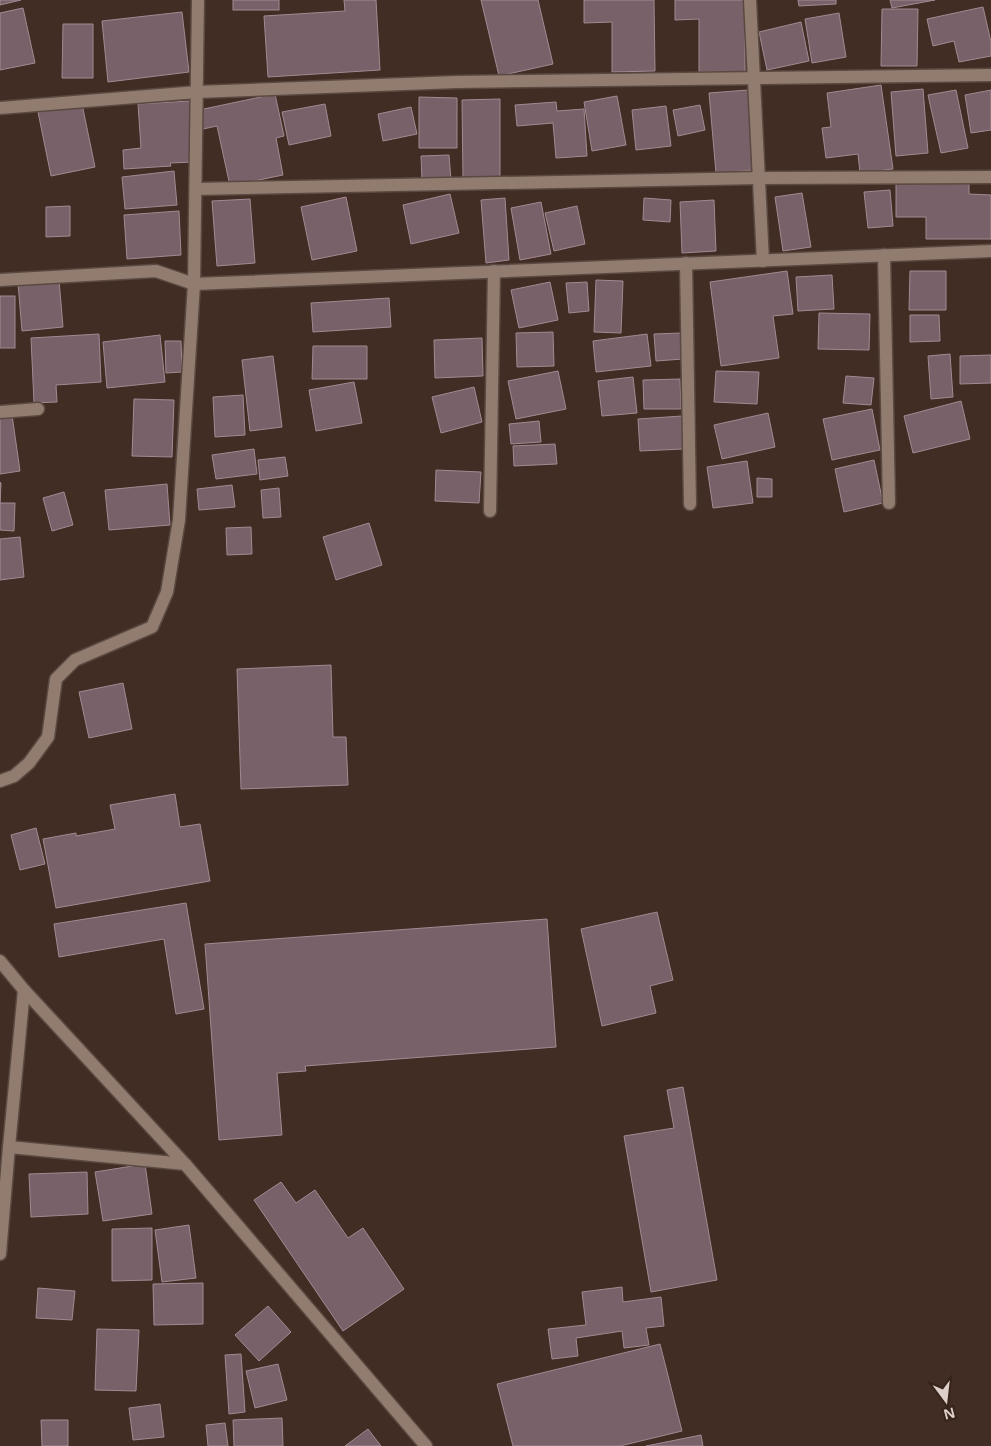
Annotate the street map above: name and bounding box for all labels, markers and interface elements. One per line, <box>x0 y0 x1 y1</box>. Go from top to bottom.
north arrow <box>921 1376 971 1426</box>
text: N <box>942 1403 957 1425</box>

